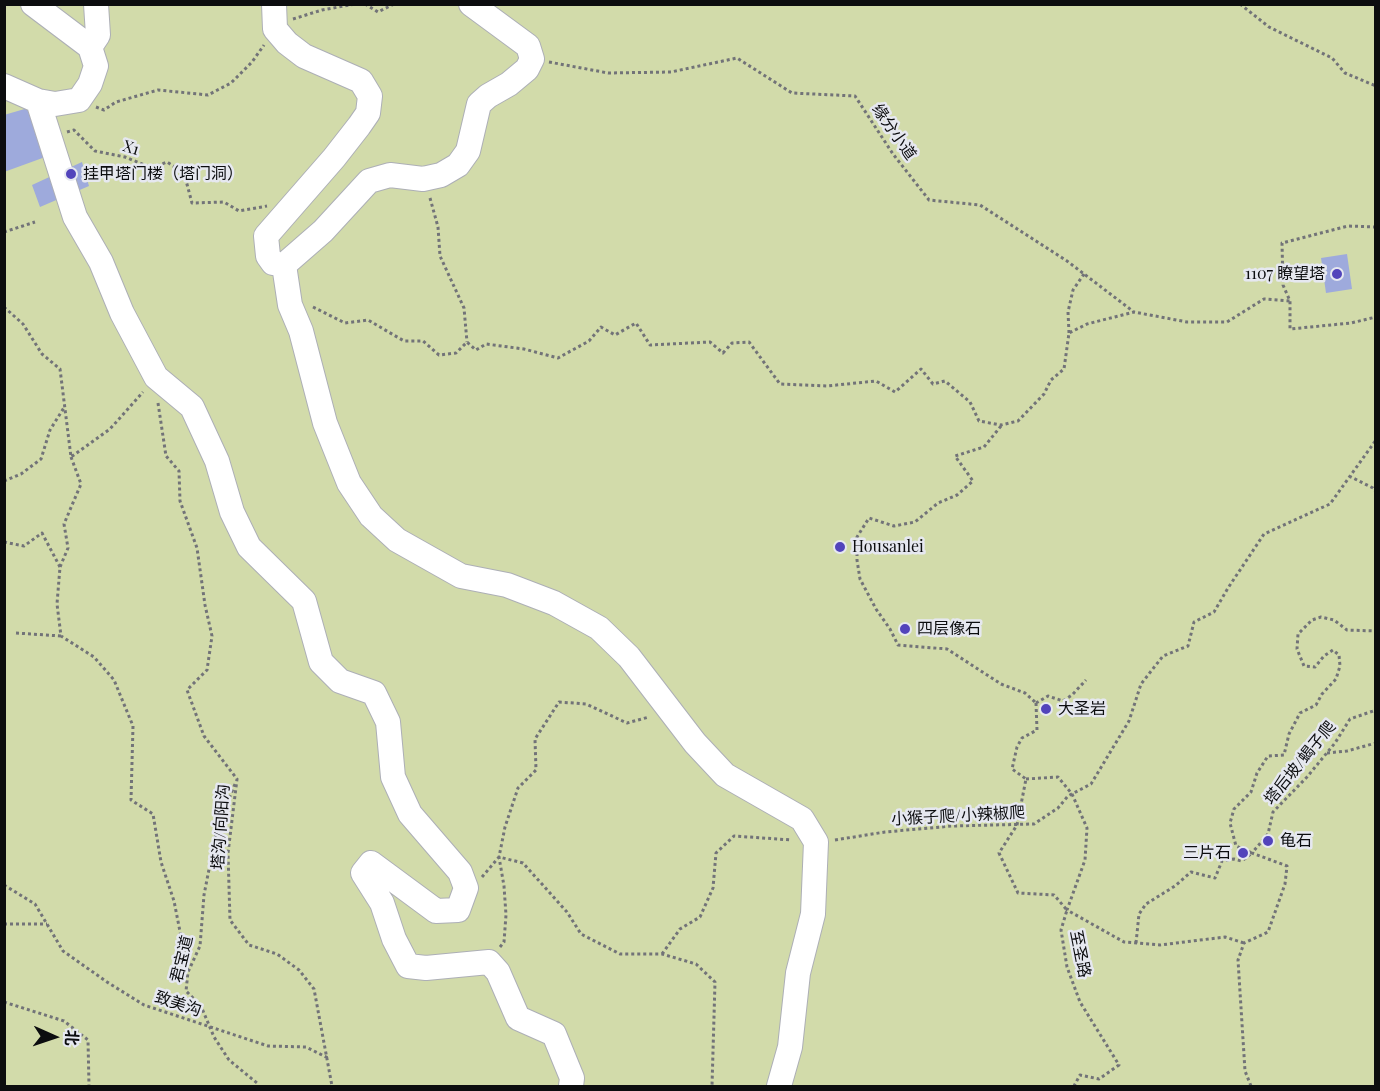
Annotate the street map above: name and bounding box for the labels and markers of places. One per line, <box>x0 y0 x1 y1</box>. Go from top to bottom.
place label: 挂甲塔门楼（塔门洞） <box>83 164 243 184</box>
marker: 挂甲塔门楼（塔门洞） <box>64 167 78 181</box>
place label: 1107 瞭望塔 <box>1245 264 1325 284</box>
marker: 1107 瞭望塔 <box>1330 267 1344 281</box>
place label: Housanlei <box>852 537 924 557</box>
marker: Housanlei <box>833 540 847 554</box>
place label: 四层像石 <box>917 619 981 639</box>
marker: 四层像石 <box>898 622 912 636</box>
place label: 大圣岩 <box>1058 699 1106 719</box>
marker: 大圣岩 <box>1039 702 1053 716</box>
place label: 龟石 <box>1280 831 1312 851</box>
marker: 龟石 <box>1261 834 1275 848</box>
place label: 三片石 <box>1183 843 1231 863</box>
marker: 三片石 <box>1236 846 1250 860</box>

